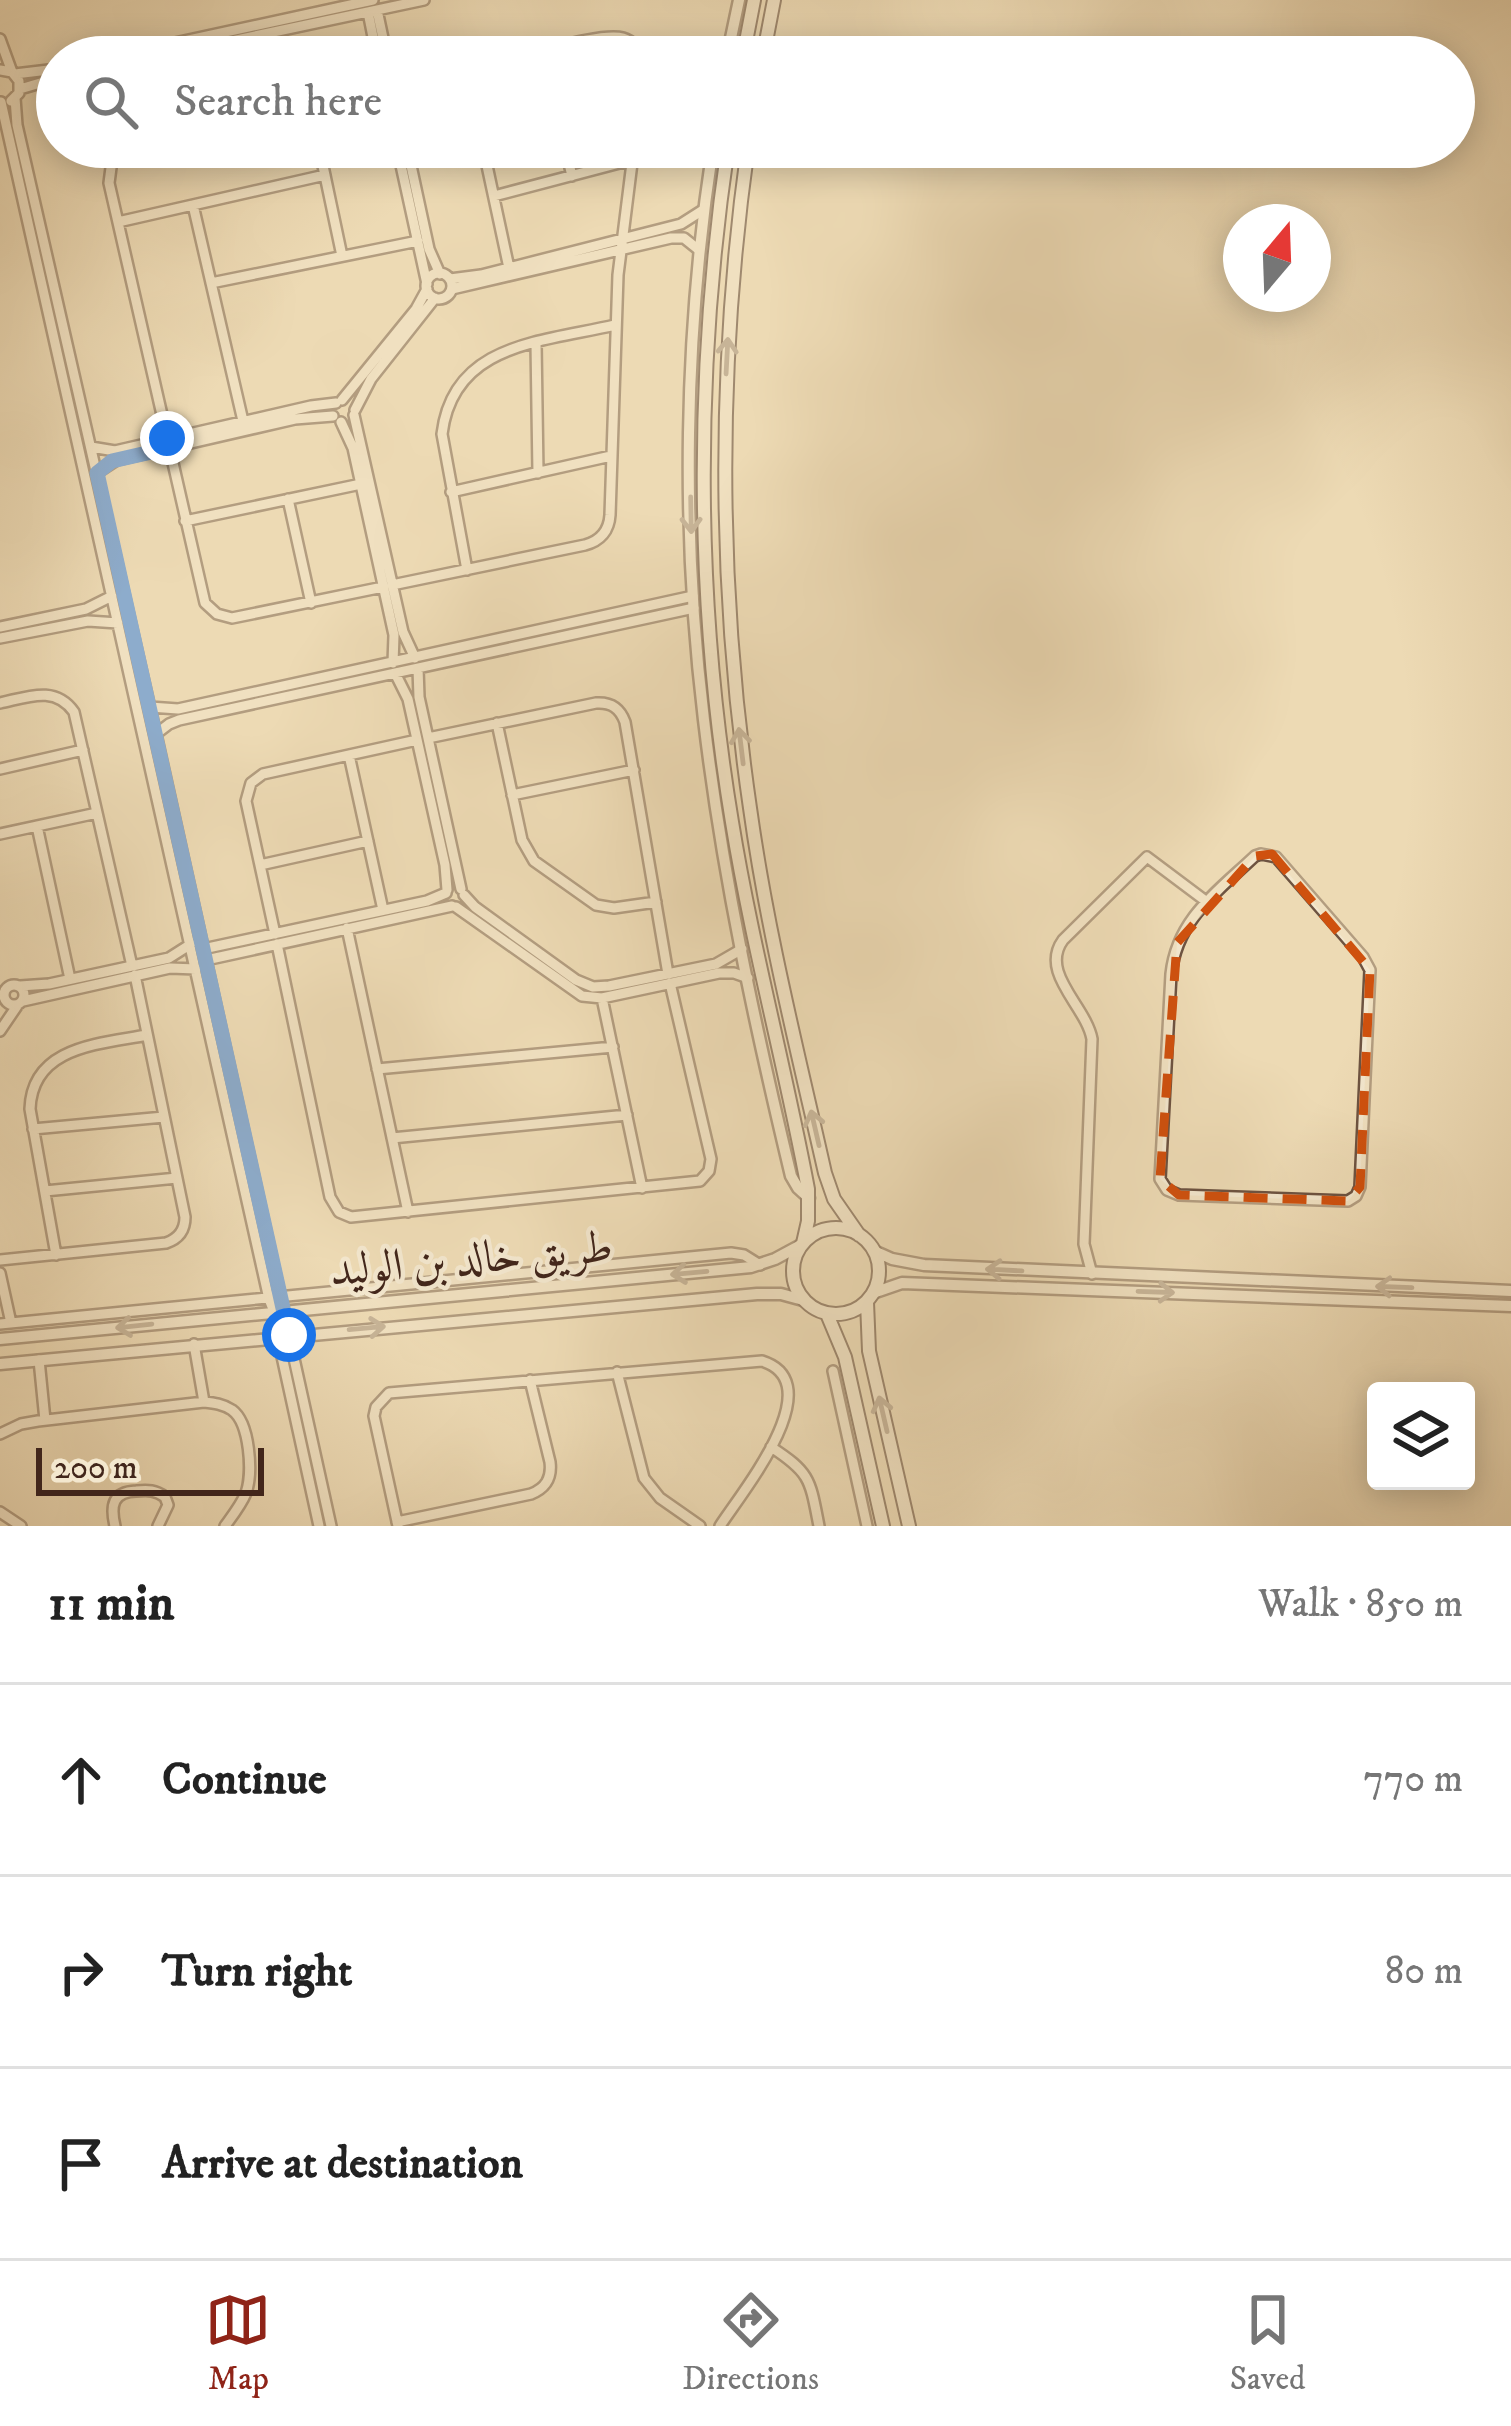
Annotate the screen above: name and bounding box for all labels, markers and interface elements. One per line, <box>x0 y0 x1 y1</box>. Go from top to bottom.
search box <box>36 36 1475 168</box>
icon: search <box>78 69 144 135</box>
text: Search here <box>174 74 382 130</box>
north arrow <box>1223 204 1331 312</box>
one-way arrow <box>716 337 739 376</box>
route end <box>140 411 194 465</box>
one-way arrow <box>679 495 702 534</box>
one-way arrow <box>730 727 752 766</box>
one-way arrow <box>803 1110 825 1148</box>
street label: طريق خالد بن الوليد <box>327 1220 615 1300</box>
one-way arrow <box>986 1258 1025 1281</box>
one-way arrow <box>670 1262 709 1285</box>
one-way arrow <box>1375 1275 1414 1298</box>
one-way arrow <box>1136 1281 1175 1304</box>
route start <box>262 1308 316 1362</box>
one-way arrow <box>115 1315 154 1338</box>
one-way arrow <box>347 1316 386 1339</box>
map controls <box>1367 1382 1475 1490</box>
button: layers <box>1367 1382 1475 1490</box>
one-way arrow <box>870 1396 893 1434</box>
scale bar <box>36 1442 264 1495</box>
text: 200 m <box>54 1448 138 1489</box>
text: 11 min <box>48 1572 175 1636</box>
text: Walk · 850 m <box>1258 1580 1463 1629</box>
icon: ahead <box>48 1747 114 1813</box>
text: Continue <box>162 1752 327 1808</box>
text: 770 m <box>1363 1755 1463 1804</box>
icon: right <box>48 1939 114 2005</box>
text: Turn right <box>162 1944 352 2000</box>
text: 80 m <box>1385 1947 1463 1996</box>
icon: arrive <box>48 2131 114 2197</box>
text: Arrive at destination <box>162 2136 523 2192</box>
tab: Map <box>205 2287 271 2400</box>
tab: Directions <box>682 2287 819 2400</box>
tab: Saved <box>1230 2287 1306 2400</box>

